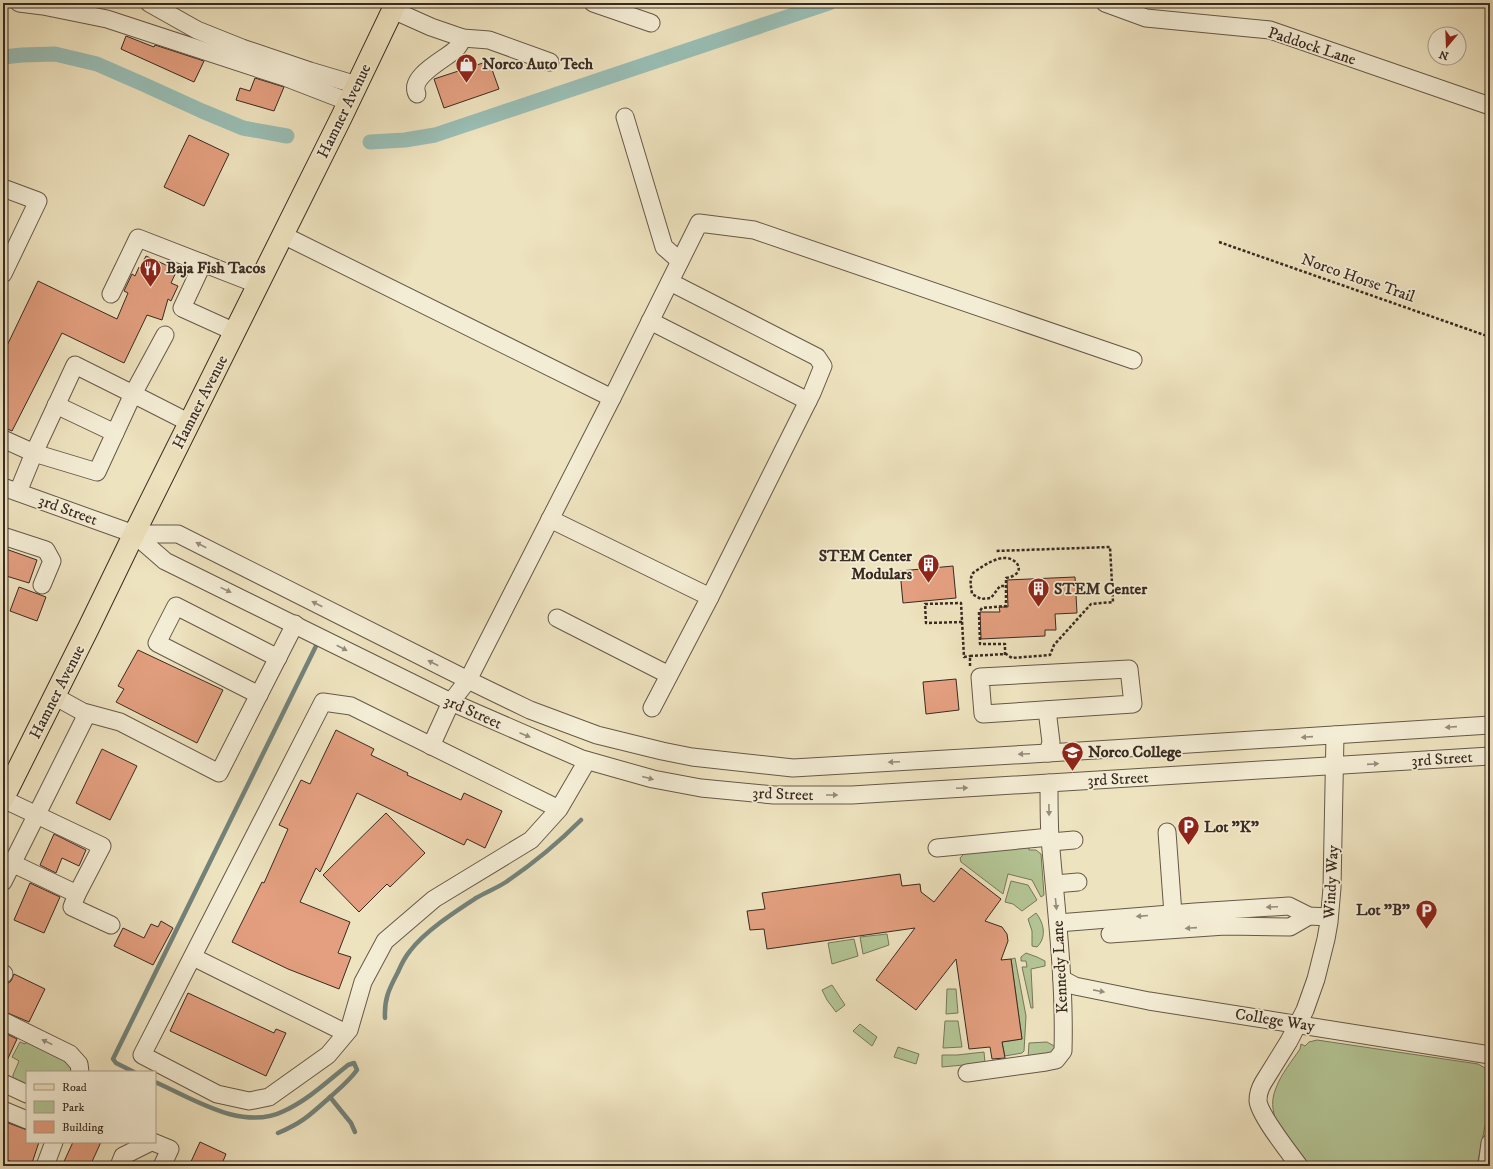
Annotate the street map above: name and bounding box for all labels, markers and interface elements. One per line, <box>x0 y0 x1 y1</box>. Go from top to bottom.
street label: Paddock Lane <box>1265 22 1359 70</box>
north arrow <box>1427 26 1467 66</box>
text: N <box>1438 46 1451 63</box>
shop icon: Norco Auto Tech <box>453 51 479 84</box>
place label: Norco Auto Tech <box>482 54 594 74</box>
street label: Hamner Avenue <box>313 60 376 162</box>
street label: Norco Horse Trail <box>1299 249 1418 307</box>
restaurant icon: Baja Fish Tacos <box>137 255 163 288</box>
place label: Baja Fish Tacos <box>166 258 266 278</box>
street label: Hamner Avenue <box>168 351 232 452</box>
street label: 3rd Street <box>36 490 100 530</box>
one-way arrow <box>195 542 207 548</box>
place label: STEM Center Modulars <box>819 546 913 584</box>
building icon: STEM Center Modulars <box>915 552 941 585</box>
building icon: STEM Center <box>1025 576 1051 609</box>
place label: STEM Center <box>1054 579 1148 599</box>
one-way arrow <box>220 587 231 593</box>
one-way arrow <box>311 601 323 607</box>
street label: Hamner Avenue <box>25 641 89 742</box>
one-way arrow <box>337 645 348 651</box>
one-way arrow <box>427 660 439 666</box>
street label: 3rd Street <box>441 690 505 734</box>
one-way arrow <box>1445 724 1457 731</box>
one-way arrow <box>520 732 531 738</box>
one-way arrow <box>1301 733 1313 740</box>
school or university icon: Norco College <box>1059 739 1085 772</box>
place label: Norco College <box>1088 742 1182 762</box>
street label: 3rd Street <box>1411 747 1473 771</box>
one-way arrow <box>1018 751 1030 758</box>
one-way arrow <box>888 758 900 765</box>
one-way arrow <box>1367 760 1379 767</box>
street label: 3rd Street <box>1087 767 1149 791</box>
one-way arrow <box>642 775 654 781</box>
street label: 3rd Street <box>752 783 814 805</box>
one-way arrow <box>956 785 968 792</box>
one-way arrow <box>826 792 839 798</box>
one-way arrow <box>1046 804 1053 816</box>
parking icon: Lot "K" <box>1176 814 1202 847</box>
place label: Lot "K" <box>1204 817 1259 837</box>
street label: Windy Way <box>1319 844 1343 920</box>
parking icon: Lot "B" <box>1413 897 1439 930</box>
one-way arrow <box>1053 898 1060 910</box>
place label: Lot "B" <box>1356 900 1410 920</box>
one-way arrow <box>1266 904 1278 911</box>
one-way arrow <box>1136 913 1148 919</box>
street label: Kennedy Lane <box>1048 920 1072 1014</box>
one-way arrow <box>1185 925 1197 932</box>
one-way arrow <box>1093 988 1105 994</box>
street label: College Way <box>1234 1004 1317 1036</box>
one-way arrow <box>41 1039 53 1045</box>
legend <box>26 1071 156 1143</box>
text: Road <box>62 1080 87 1095</box>
text: Park <box>62 1100 84 1115</box>
text: Building <box>62 1120 103 1135</box>

